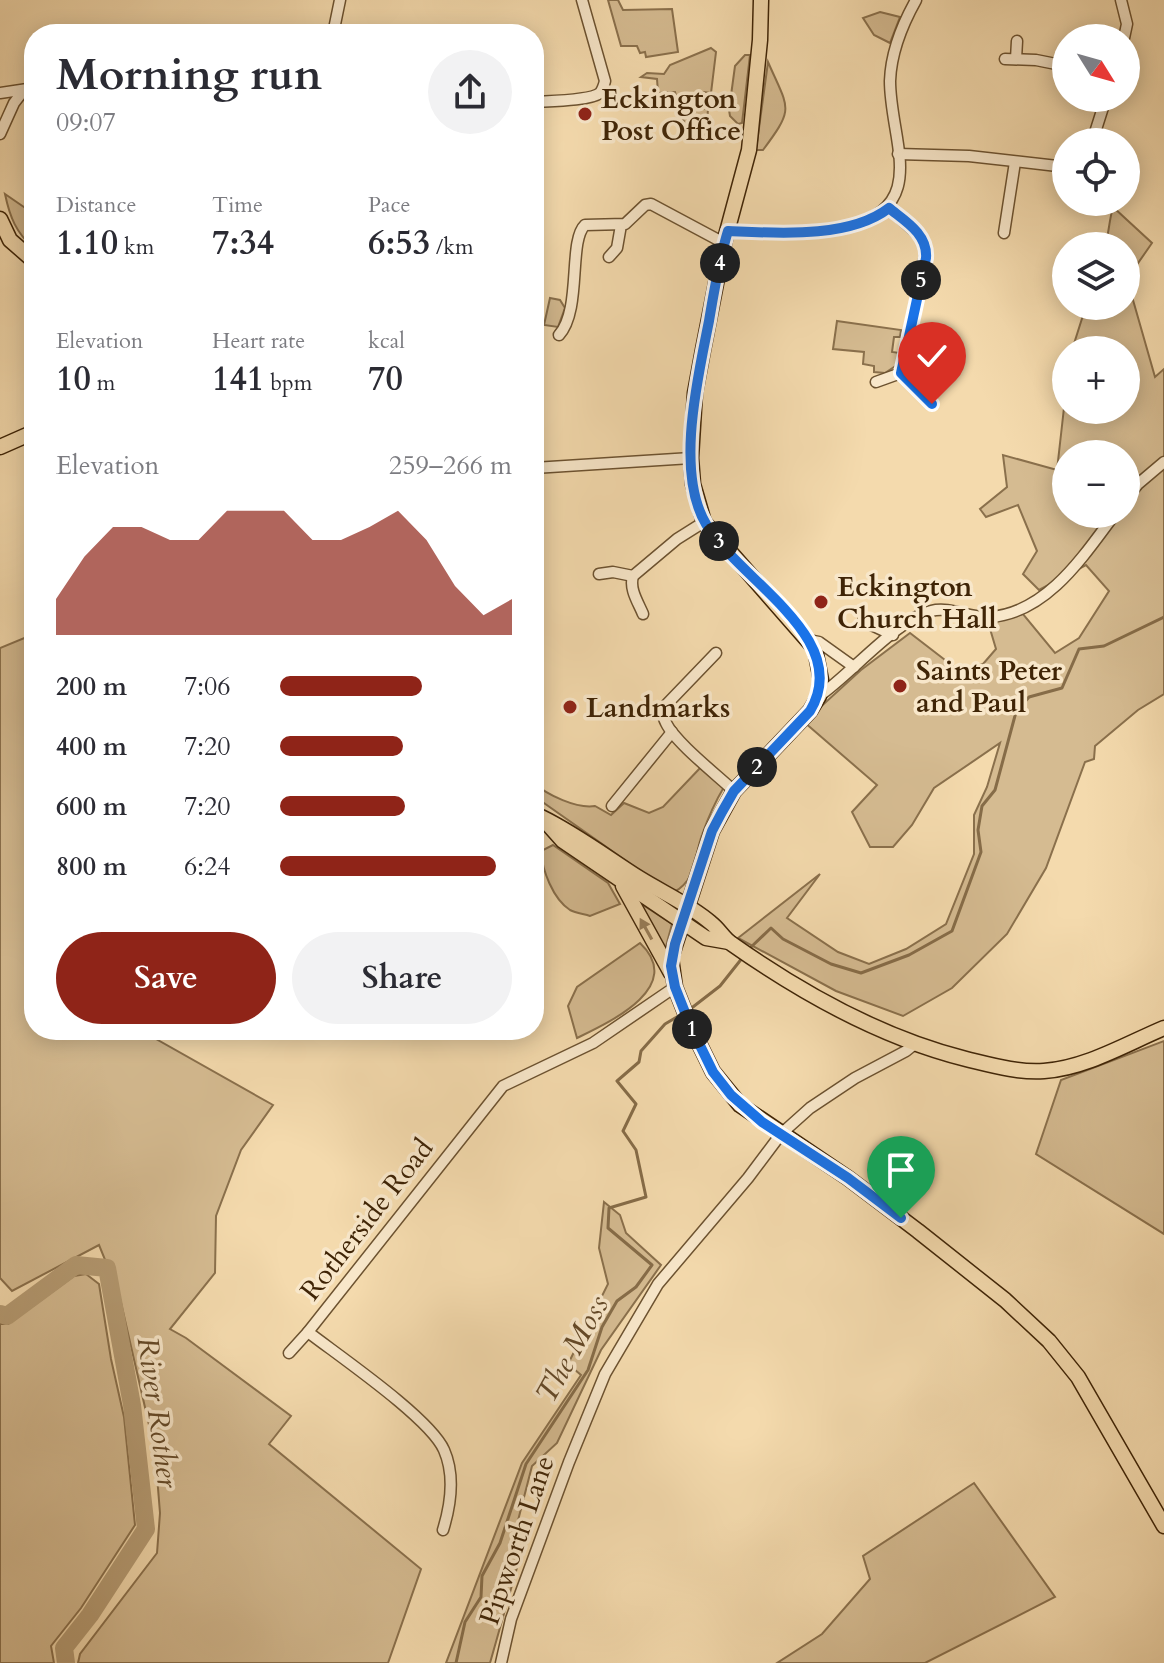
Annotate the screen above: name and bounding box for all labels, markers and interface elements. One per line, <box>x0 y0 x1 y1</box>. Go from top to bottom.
north arrow <box>1052 24 1140 112</box>
map controls <box>1052 24 1140 528</box>
text: Morning run <box>56 45 322 105</box>
button: share <box>428 50 512 134</box>
place label: Eckington Post Office <box>601 80 741 150</box>
text: 09:07 <box>56 105 116 140</box>
marker: Eckington Post Office <box>576 105 594 123</box>
button: locate <box>1052 128 1140 216</box>
text: Distance <box>56 190 136 220</box>
text: Time <box>212 190 263 220</box>
text: Pace <box>368 190 411 220</box>
text: 1.10 <box>56 220 118 266</box>
text: 7:34 <box>212 220 274 266</box>
text: 6:53 <box>368 220 430 266</box>
text: km <box>118 232 154 262</box>
text: /km <box>430 232 474 262</box>
button: layers <box>1052 232 1140 320</box>
pin: 4 <box>700 243 740 283</box>
text: 4 <box>714 248 726 278</box>
pin: 5 <box>901 260 941 300</box>
text: 5 <box>915 265 927 295</box>
pin <box>898 322 966 404</box>
text: Elevation <box>56 326 143 356</box>
text: Heart rate <box>212 326 305 356</box>
text: kcal <box>368 326 405 356</box>
icon: check <box>910 334 954 378</box>
button: + <box>1052 336 1140 424</box>
text: 10 <box>56 356 91 402</box>
text: 141 <box>212 356 264 402</box>
text: 70 <box>368 356 403 402</box>
text: m <box>91 368 115 398</box>
text: bpm <box>264 368 312 398</box>
button: − <box>1052 440 1140 528</box>
text: Elevation <box>56 448 159 483</box>
text: 259–266 m <box>389 448 512 483</box>
pin: 3 <box>699 521 739 561</box>
text: 3 <box>713 526 725 556</box>
place label: Eckington Church Hall <box>837 568 997 638</box>
marker: Eckington Church Hall <box>812 593 830 611</box>
place label: Saints Peter and Paul <box>916 652 1063 722</box>
text: 200 m <box>56 669 127 704</box>
text: 7:06 <box>184 669 231 704</box>
marker: Saints Peter and Paul <box>891 677 909 695</box>
place label: Landmarks <box>586 689 730 727</box>
marker: Landmarks <box>561 698 579 716</box>
text: 400 m <box>56 729 127 764</box>
text: 7:20 <box>184 729 231 764</box>
pin: 2 <box>737 747 777 787</box>
text: 2 <box>751 752 763 782</box>
text: 600 m <box>56 789 127 824</box>
text: 7:20 <box>184 789 231 824</box>
text: 800 m <box>56 849 127 884</box>
text: 6:24 <box>184 849 231 884</box>
one-way arrow <box>640 917 653 940</box>
button: Save <box>56 932 276 1024</box>
button: Share <box>292 932 512 1024</box>
pin: 1 <box>672 1009 712 1049</box>
text: 1 <box>686 1014 698 1044</box>
street label: Rotherside Road <box>292 1131 442 1308</box>
pin <box>867 1136 935 1218</box>
icon: arrive <box>879 1148 923 1192</box>
water label: The Moss <box>526 1288 619 1410</box>
water label: River Rother <box>127 1334 189 1491</box>
street label: Pipworth Lane <box>470 1451 564 1630</box>

